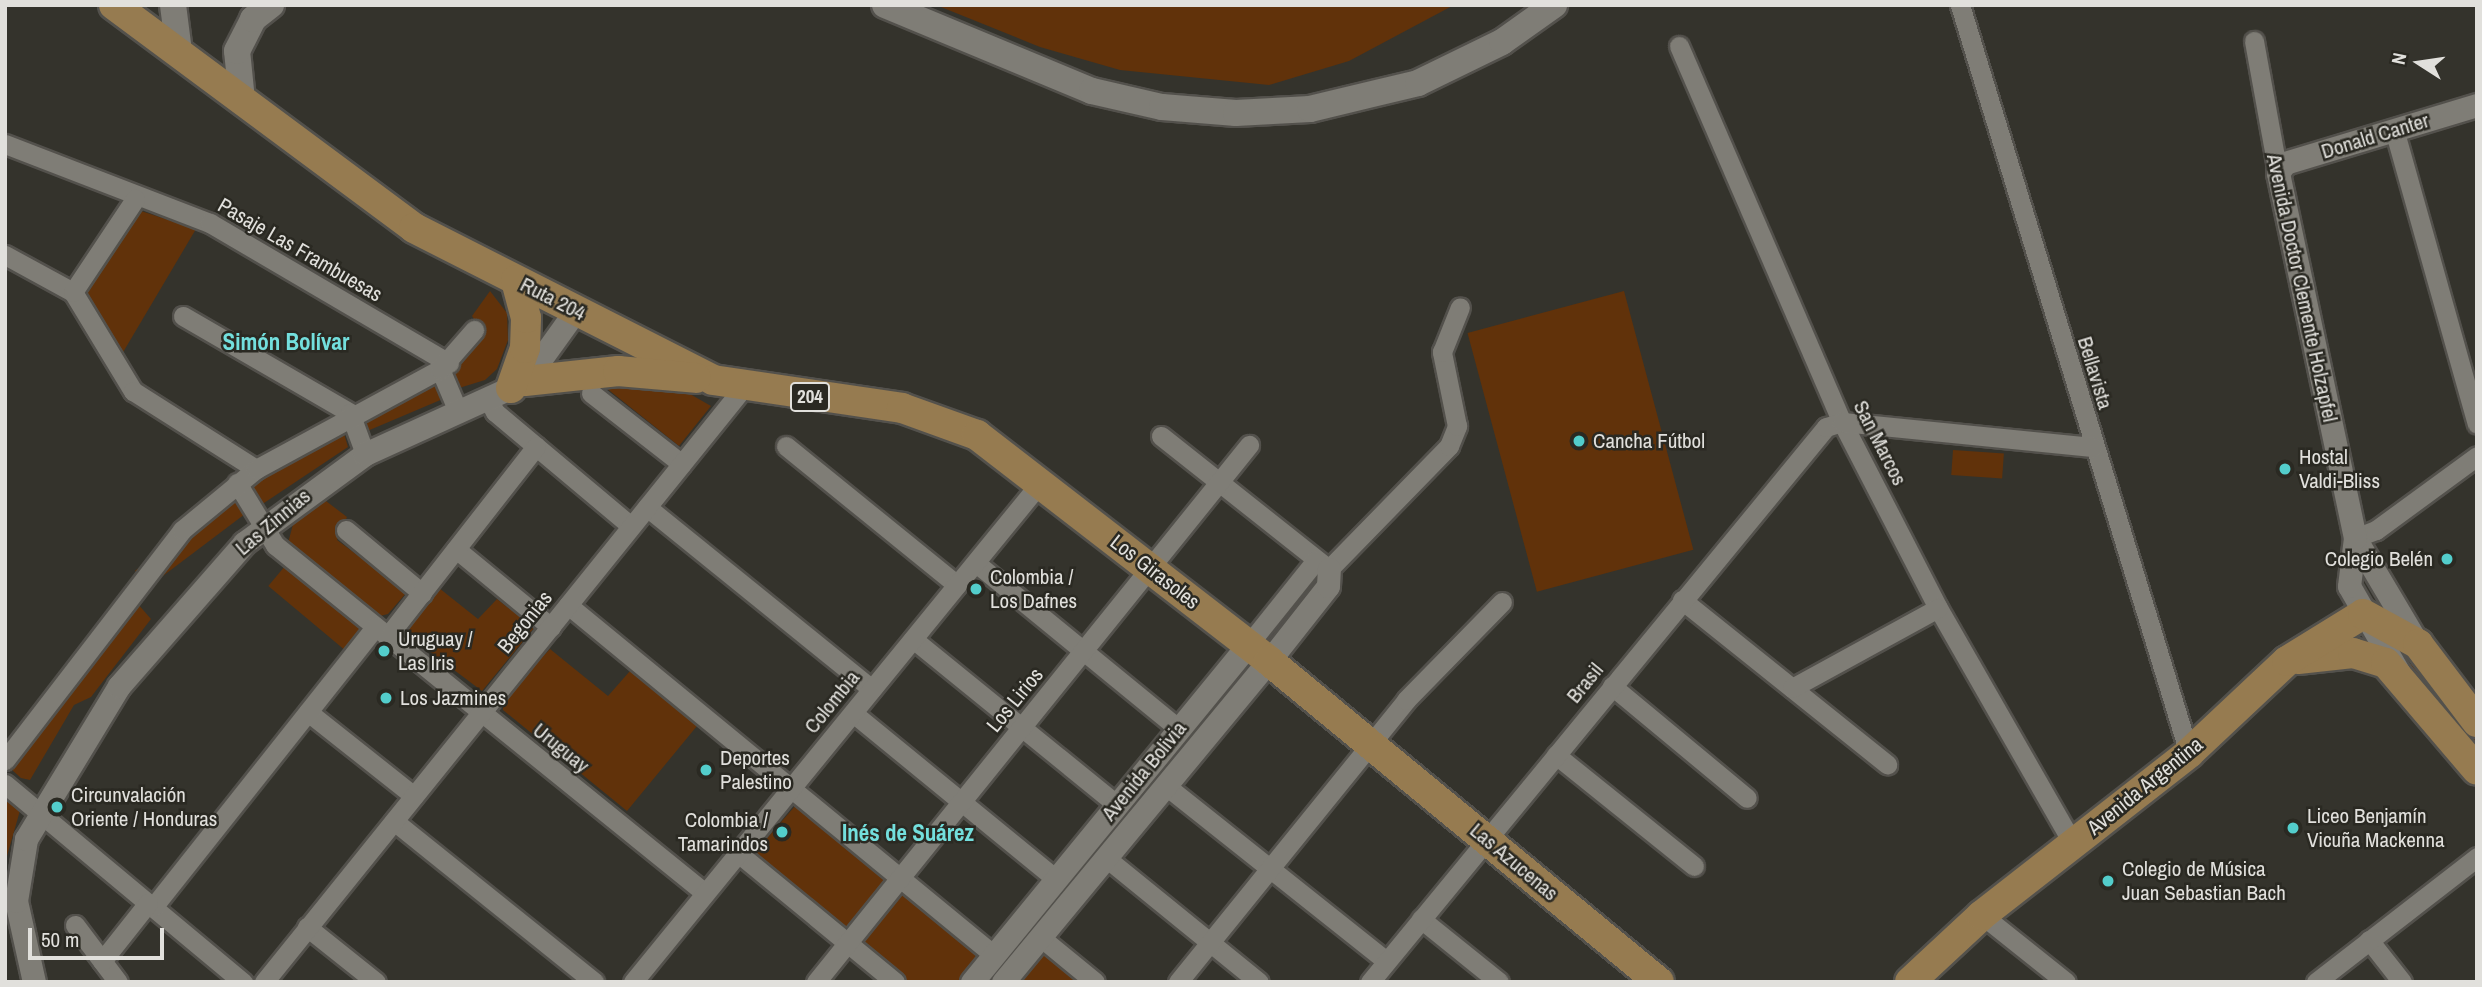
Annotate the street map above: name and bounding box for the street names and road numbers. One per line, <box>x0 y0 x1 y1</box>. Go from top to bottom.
street label: Donald Canter <box>2318 108 2432 164</box>
street label: Avenida Doctor Clemente Holzapfel <box>2261 152 2343 424</box>
street label: Pasaje Las Frambuesas <box>213 193 387 307</box>
street label: Ruta 204 <box>516 272 590 326</box>
street label: Bellavista <box>2072 334 2118 412</box>
road number: 204 <box>789 382 831 412</box>
street label: San Marcos <box>1848 396 1912 490</box>
street label: Las Zinnias <box>230 483 316 561</box>
street label: Los Girasoles <box>1105 529 1205 615</box>
street label: Begonias <box>492 586 558 658</box>
street label: Brasil <box>1561 658 1609 708</box>
street label: Los Lirios <box>981 663 1049 737</box>
street label: Colombia <box>799 665 865 739</box>
street label: Avenida Bolivia <box>1096 716 1192 826</box>
street label: Uruguay <box>528 718 594 778</box>
street label: Avenida Argentina <box>2082 731 2208 841</box>
street label: Las Azucenas <box>1464 818 1564 906</box>

